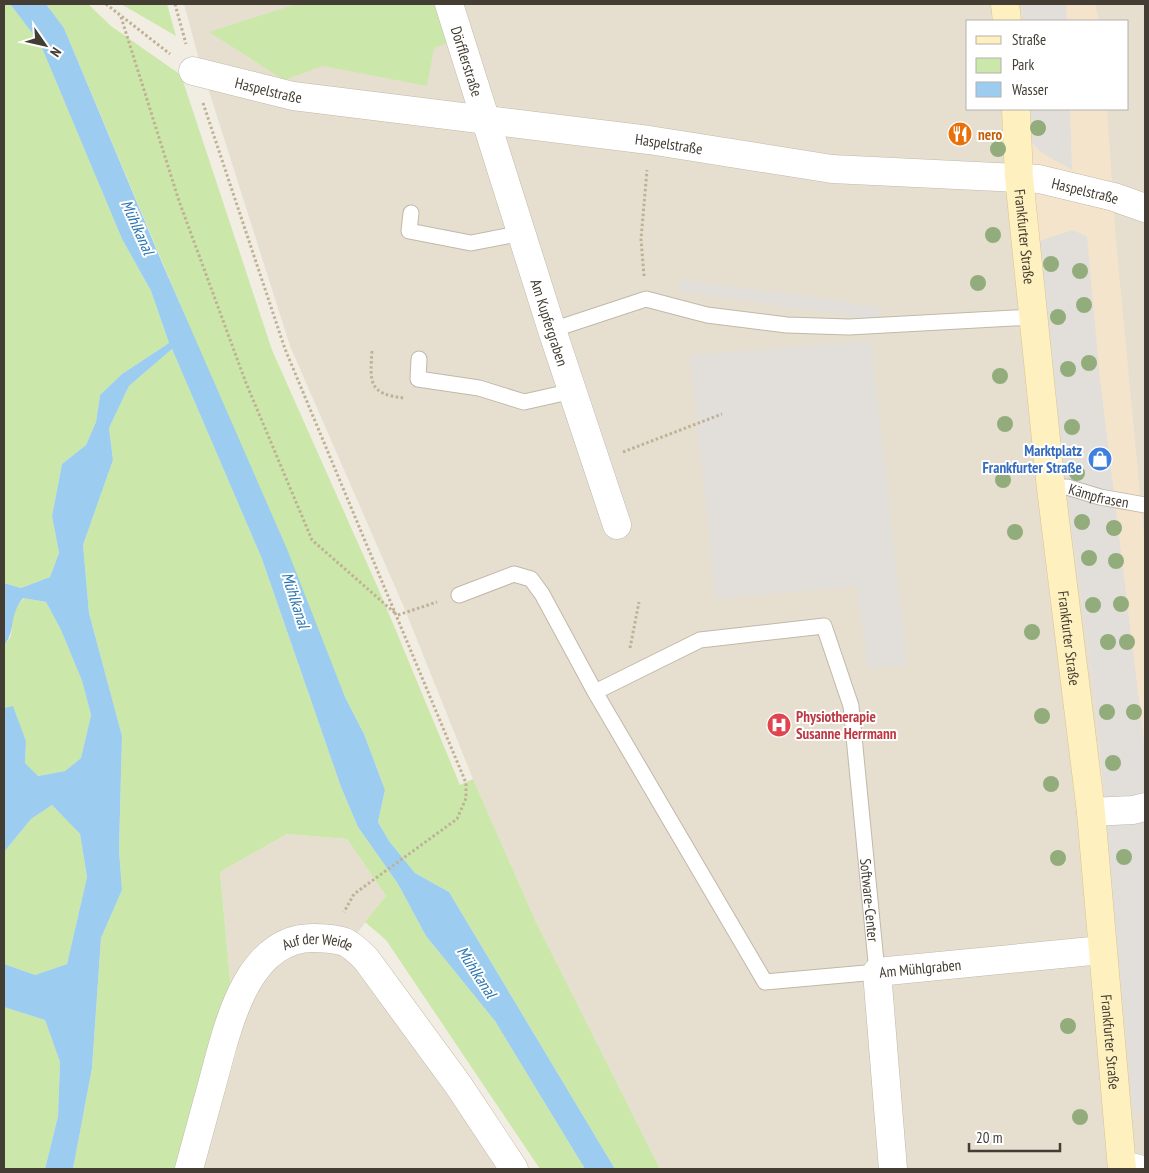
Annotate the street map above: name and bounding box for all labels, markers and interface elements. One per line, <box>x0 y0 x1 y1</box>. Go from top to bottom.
north arrow <box>20 20 70 70</box>
legend <box>966 20 1129 110</box>
street label: Dörfflerstraße <box>447 24 487 99</box>
text: Straße <box>1012 30 1046 49</box>
text: N <box>46 44 65 60</box>
text: Park <box>1012 55 1034 74</box>
street label: Haspelstraße <box>233 72 303 107</box>
text: Wasser <box>1012 80 1049 99</box>
restaurant icon: nero <box>947 121 973 147</box>
place label: nero <box>978 125 1003 144</box>
street label: Haspelstraße <box>634 129 704 158</box>
street label: Haspelstraße <box>1050 173 1122 208</box>
street label: Frankfurter Straße <box>1011 188 1039 285</box>
water label: Mühlkanal <box>117 197 159 259</box>
street label: Am Kupfergraben <box>527 277 573 368</box>
place label: Marktplatz Frankfurter Straße <box>983 441 1082 477</box>
shop icon: Marktplatz Frankfurter Straße <box>1087 446 1113 472</box>
street label: Kämpfrasen <box>1066 479 1130 511</box>
water label: Mühlkanal <box>278 569 315 632</box>
street label: Frankfurter Straße <box>1054 590 1085 687</box>
place label: Physiotherapie Susanne Herrmann <box>796 707 897 743</box>
hospital icon: Physiotherapie Susanne Herrmann <box>766 712 792 738</box>
street label: Software-Center <box>856 857 884 944</box>
street label: Auf der Weide <box>279 928 357 954</box>
water label: Mühlkanal <box>453 942 502 1003</box>
street label: Am Mühlgraben <box>878 954 962 981</box>
street label: Frankfurter Straße <box>1097 994 1125 1090</box>
scale bar <box>969 1120 1060 1152</box>
text: 20 m <box>976 1128 1002 1147</box>

